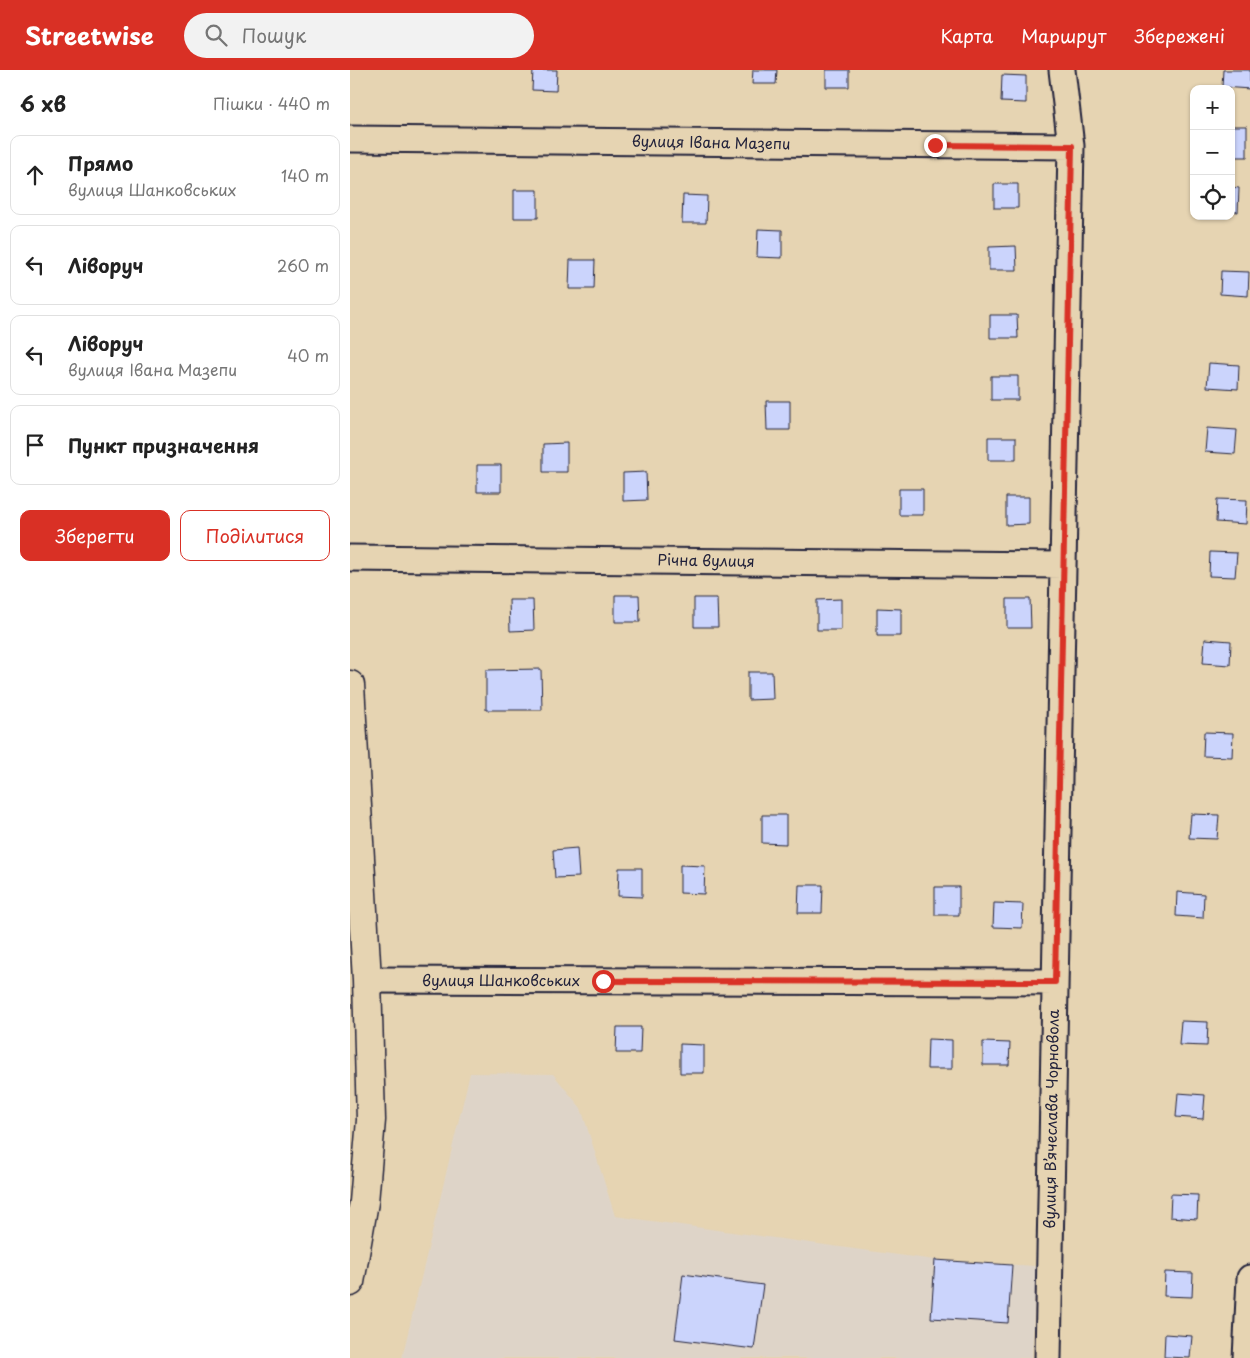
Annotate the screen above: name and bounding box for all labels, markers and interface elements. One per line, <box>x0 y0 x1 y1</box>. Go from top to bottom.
search box <box>184 13 534 58</box>
text: Streetwise <box>25 17 154 53</box>
icon: search <box>202 21 230 49</box>
text: Пошук <box>242 21 306 49</box>
text: Карта <box>940 22 993 49</box>
text: Маршрут <box>1021 22 1106 49</box>
text: Збережені <box>1134 22 1225 49</box>
map controls <box>1190 85 1235 220</box>
button: + <box>1190 85 1235 130</box>
text: 6 хв <box>20 87 66 119</box>
text: Пішки · 440 m <box>213 91 330 115</box>
street label: вулиця Івана Мазепи <box>632 129 791 154</box>
button: − <box>1190 130 1235 175</box>
route end <box>924 134 947 157</box>
text: Прямо <box>68 149 133 177</box>
icon: ahead <box>21 161 49 189</box>
text: 140 m <box>281 163 329 187</box>
button: locate <box>1190 175 1235 220</box>
text: вулиця Шанковських <box>68 177 236 201</box>
icon: left <box>21 251 49 279</box>
text: Ліворуч <box>68 251 144 279</box>
text: 260 m <box>277 253 329 277</box>
text: Ліворуч <box>68 329 144 357</box>
icon: left <box>21 341 49 369</box>
text: 40 m <box>287 343 329 367</box>
text: вулиця Івана Мазепи <box>68 357 237 381</box>
icon: arrive <box>21 431 49 459</box>
text: Пункт призначення <box>68 431 259 459</box>
button: Зберегти <box>20 510 170 561</box>
button: Поділитися <box>180 510 330 561</box>
street label: Річна вулиця <box>657 547 755 572</box>
street label: вулиця Шанковських <box>422 968 580 991</box>
route start <box>592 970 615 993</box>
street label: вулиця Вʼячеслава Чорновола <box>1037 1008 1064 1229</box>

